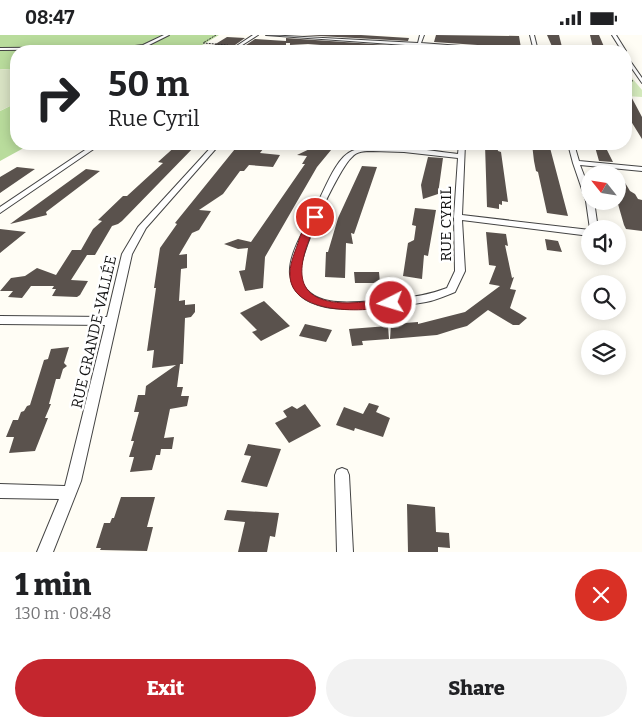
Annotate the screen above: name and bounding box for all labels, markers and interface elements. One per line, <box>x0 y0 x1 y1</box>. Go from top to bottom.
text: 08:47 <box>25 6 75 29</box>
text: 50 m <box>108 63 189 105</box>
icon: right <box>25 65 90 130</box>
text: Rue Cyril <box>108 105 200 132</box>
north arrow <box>581 165 626 210</box>
map controls <box>581 165 626 375</box>
street label: RUE CYRIL <box>437 186 455 262</box>
pin <box>294 196 336 238</box>
icon: arrive <box>301 203 329 231</box>
button: sound <box>581 220 626 265</box>
street label: RUE GRANDE-VALLÉE <box>68 254 120 410</box>
button: search <box>581 275 626 320</box>
position arrow <box>364 276 416 328</box>
button: layers <box>581 330 626 375</box>
text: 1 min <box>15 567 91 603</box>
button: close <box>575 569 627 621</box>
text: 130 m · 08:48 <box>15 604 111 623</box>
button: Exit <box>15 659 316 717</box>
button: Share <box>326 659 627 717</box>

